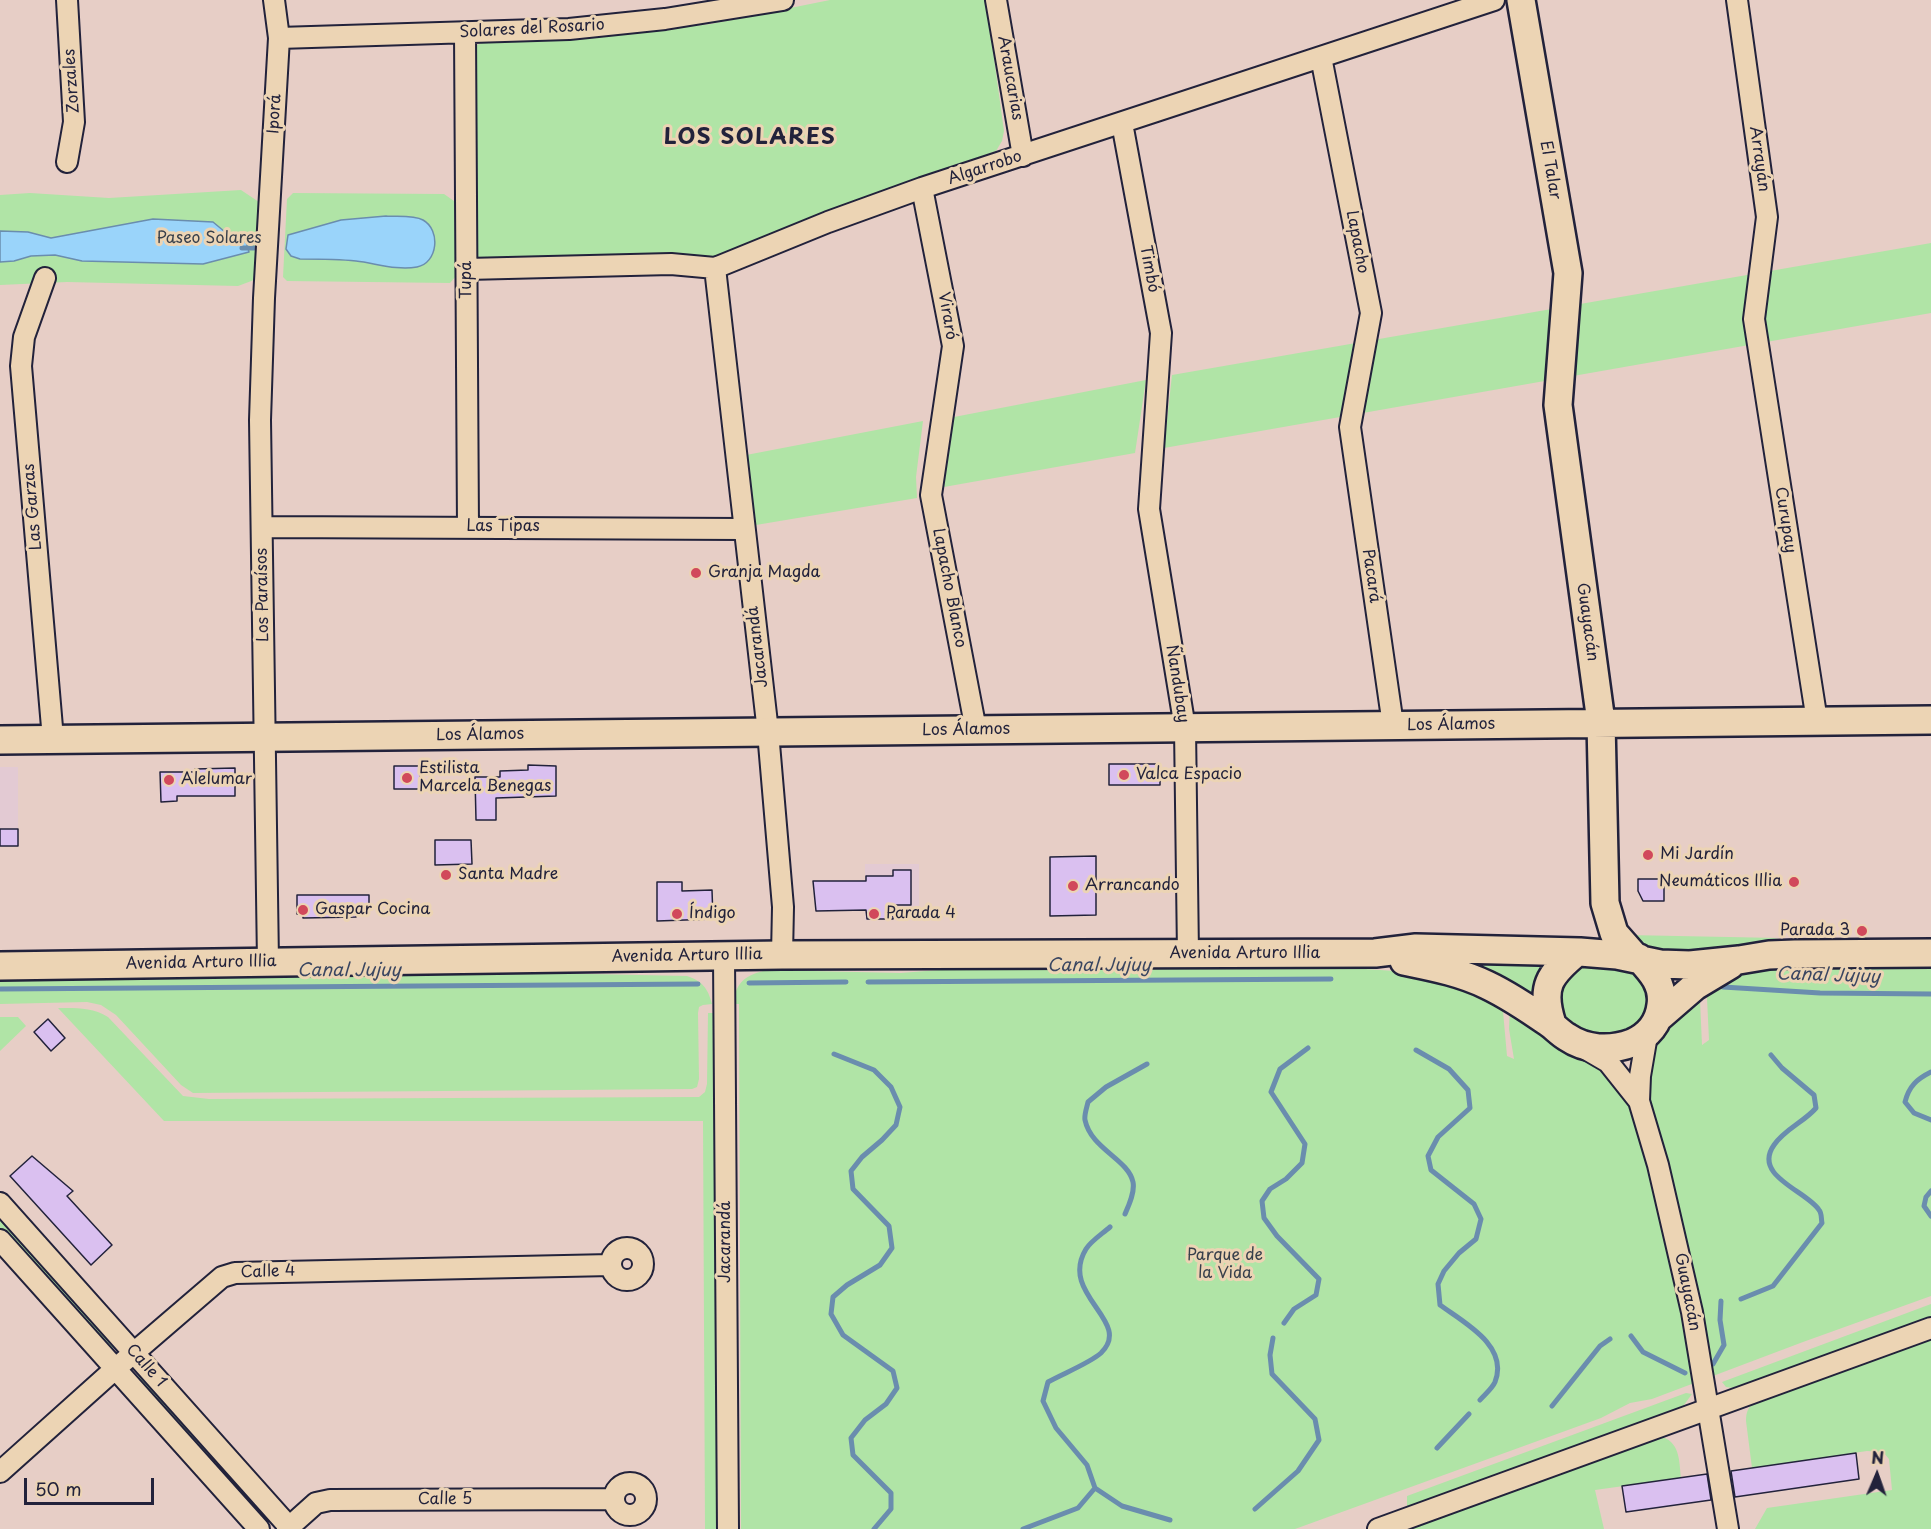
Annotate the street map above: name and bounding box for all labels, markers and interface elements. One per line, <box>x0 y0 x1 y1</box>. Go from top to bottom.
street label: Solares del Rosario <box>459 16 605 42</box>
street label: Araucarias <box>993 34 1027 122</box>
street label: Zorzales <box>60 48 84 114</box>
street label: Iporá <box>264 94 286 134</box>
district label: LOS SOLARES <box>664 125 836 151</box>
street label: Arrayán <box>1745 125 1773 193</box>
street label: El Talar <box>1535 139 1565 201</box>
street label: Algarrobo <box>946 147 1024 189</box>
street label: Lapacho <box>1341 209 1373 275</box>
park label: Paseo Solares <box>156 229 262 249</box>
street label: Timbó <box>1135 244 1163 294</box>
street label: Tupá <box>457 261 477 299</box>
street label: Viraró <box>933 291 961 341</box>
street label: Las Garzas <box>20 463 46 551</box>
street label: Curupay <box>1770 485 1800 555</box>
street label: Las Tipas <box>466 517 540 537</box>
street label: Lapacho Blanco <box>928 526 970 650</box>
street label: Los Paraísos <box>253 548 273 642</box>
street label: Pacará <box>1358 548 1384 604</box>
place label: Granja Magda <box>708 563 820 583</box>
marker: Granja Magda <box>689 566 703 580</box>
street label: Guayacán <box>1572 582 1602 662</box>
street label: Jacarandá <box>743 605 773 689</box>
street label: Ñandubay <box>1161 644 1193 724</box>
street label: Los Álamos <box>1407 715 1495 735</box>
street label: Los Álamos <box>922 720 1010 740</box>
street label: Los Álamos <box>436 725 524 745</box>
place label: Estilista Marcela Benegas <box>419 759 551 797</box>
place label: Valca Espacio <box>1136 765 1242 785</box>
marker: Valca Espacio <box>1117 768 1131 782</box>
place label: Alelumar <box>181 770 252 790</box>
marker: Estilista Marcela Benegas <box>400 771 414 785</box>
marker: Alelumar <box>162 773 176 787</box>
place label: Mi Jardín <box>1660 845 1734 865</box>
marker: Mi Jardín <box>1641 848 1655 862</box>
place label: Santa Madre <box>458 865 558 885</box>
marker: Santa Madre <box>439 868 453 882</box>
place label: Neumáticos Illia <box>1659 872 1782 892</box>
marker: Neumáticos Illia <box>1787 875 1801 889</box>
place label: Arrancando <box>1085 876 1180 896</box>
marker: Arrancando <box>1066 879 1080 893</box>
place label: Gaspar Cocina <box>315 900 430 920</box>
marker: Gaspar Cocina <box>296 903 310 917</box>
place label: Índigo <box>689 904 736 924</box>
place label: Parada 4 <box>886 904 956 924</box>
marker: Índigo <box>670 907 684 921</box>
marker: Parada 4 <box>867 907 881 921</box>
place label: Parada 3 <box>1780 921 1850 941</box>
marker: Parada 3 <box>1855 924 1869 938</box>
street label: Avenida Arturo Illia <box>1170 944 1320 964</box>
street label: Avenida Arturo Illia <box>611 945 763 967</box>
street label: Avenida Arturo Illia <box>125 952 277 974</box>
water label: Canal Jujuy <box>1047 955 1151 977</box>
water label: Canal Jujuy <box>297 960 401 982</box>
water label: Canal Jujuy <box>1776 963 1880 989</box>
street label: Jacarandá <box>716 1201 736 1283</box>
park label: Parque de la Vida <box>1187 1246 1263 1284</box>
street label: Guayacán <box>1670 1251 1704 1333</box>
street label: Calle 4 <box>240 1261 296 1283</box>
street label: Calle 1 <box>122 1340 170 1392</box>
north arrow <box>1847 1445 1907 1505</box>
text: N <box>1871 1445 1884 1469</box>
scale bar <box>27 1466 158 1504</box>
text: 50 m <box>35 1475 82 1502</box>
street label: Calle 5 <box>418 1490 472 1510</box>

